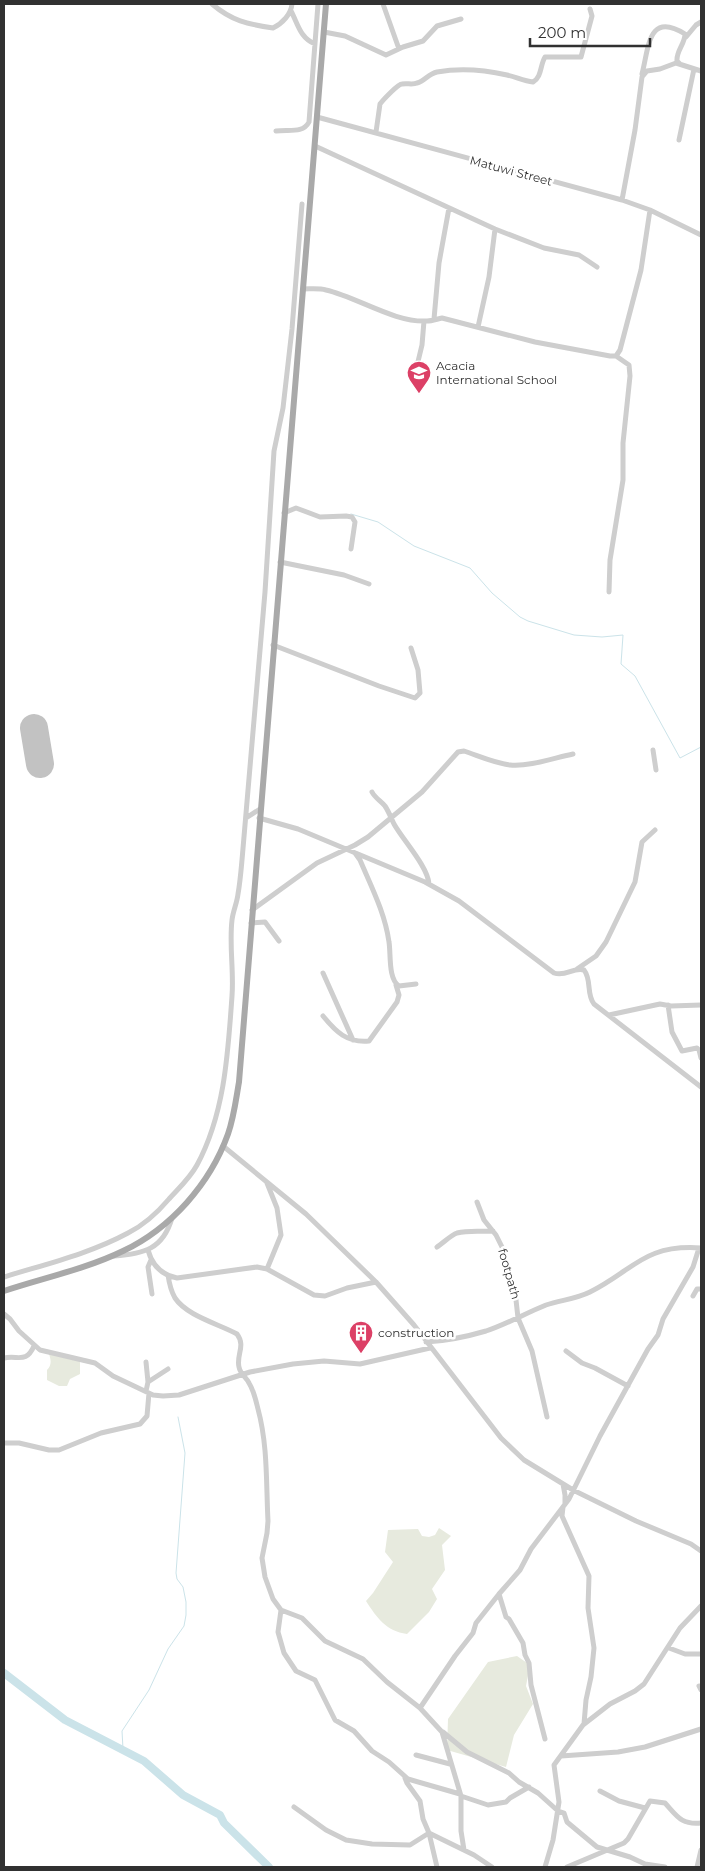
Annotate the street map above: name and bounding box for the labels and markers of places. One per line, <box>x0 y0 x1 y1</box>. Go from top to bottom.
place label: Acacia International School <box>436 358 557 387</box>
school or university icon: Acacia International School <box>406 360 432 394</box>
building icon: construction <box>348 1320 374 1354</box>
place label: construction <box>378 1325 454 1340</box>

